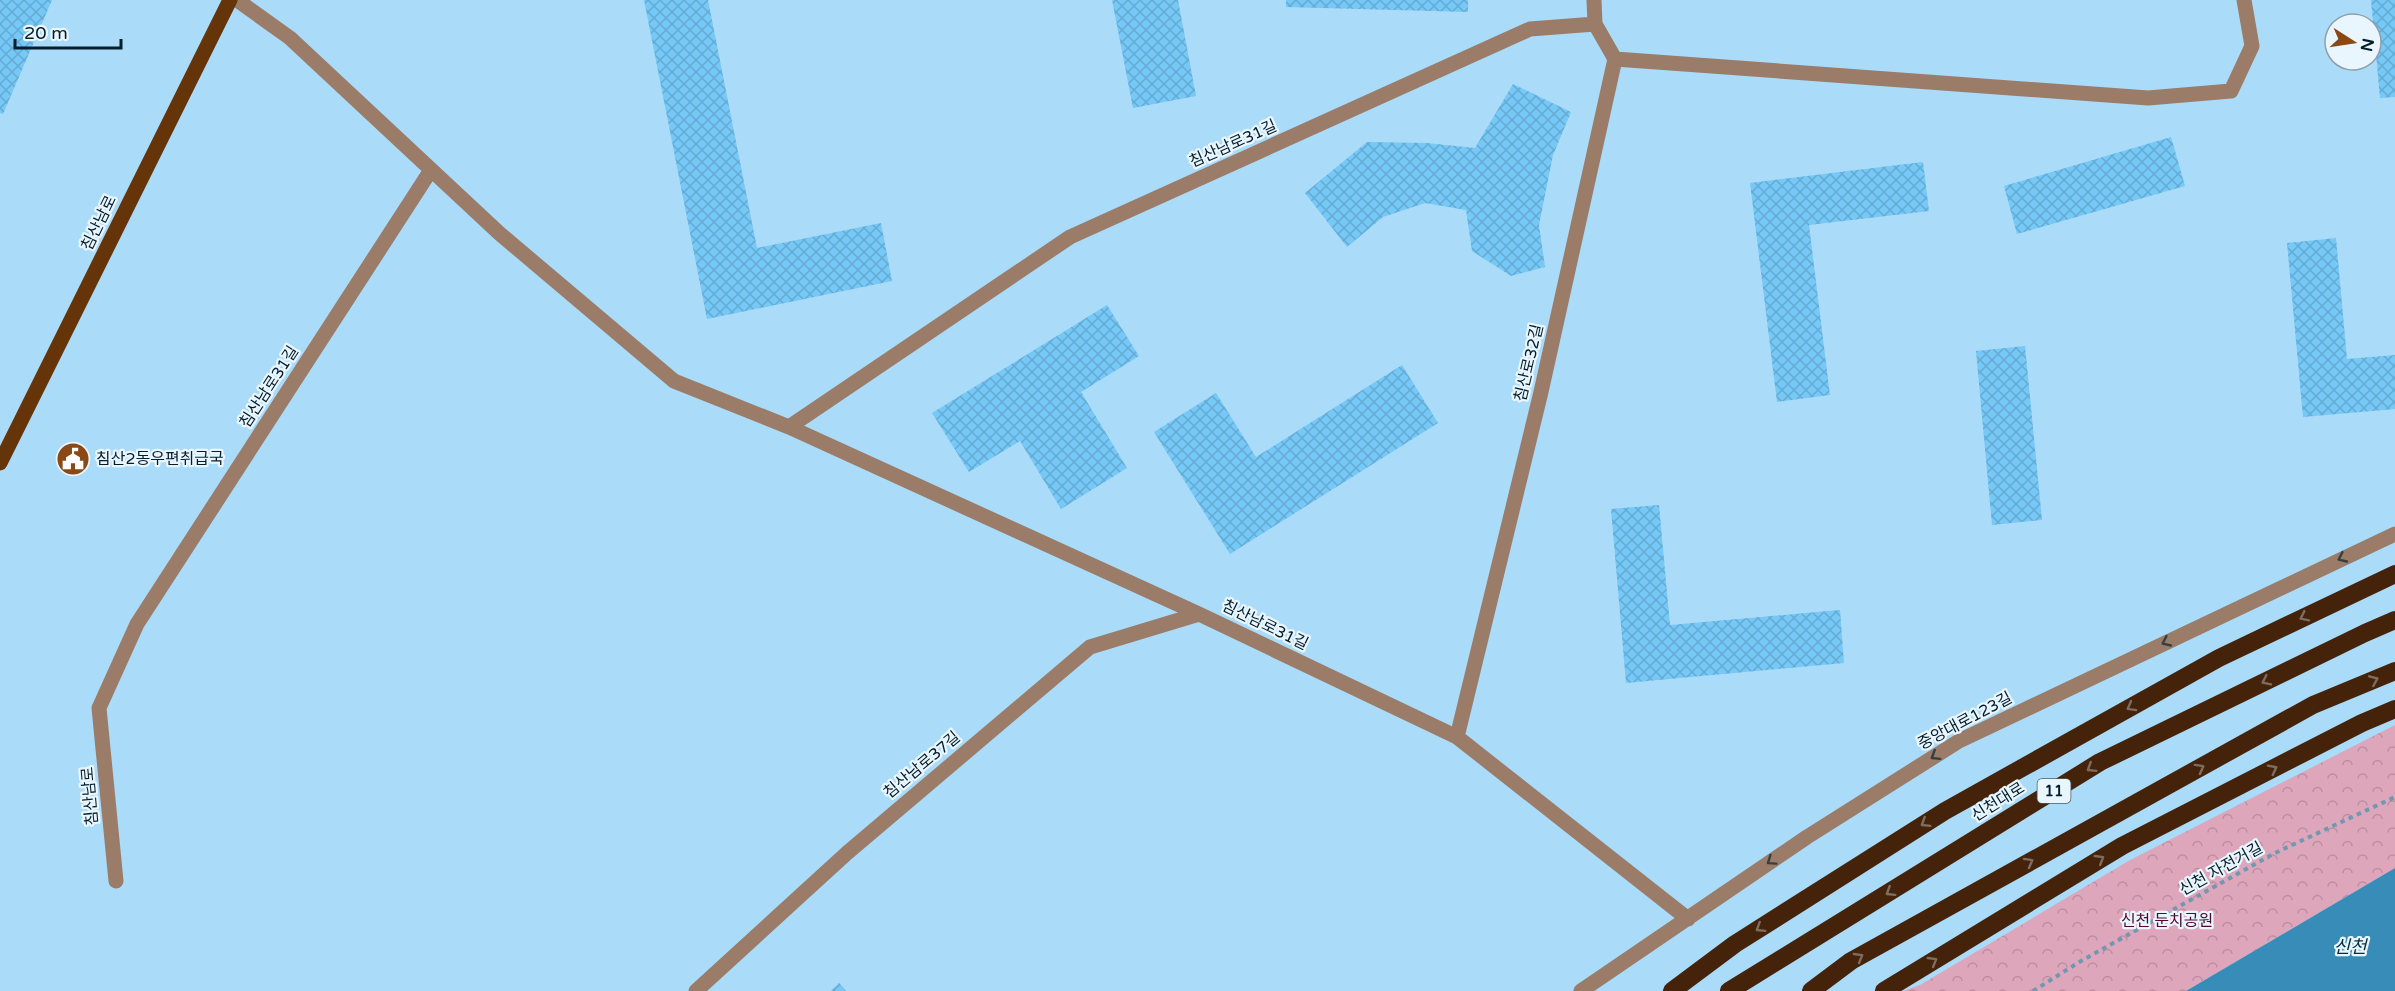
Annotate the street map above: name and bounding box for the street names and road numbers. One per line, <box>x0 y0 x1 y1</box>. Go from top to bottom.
street label: 침산남로31길 <box>1186 116 1280 172</box>
street label: 침산남로 <box>77 192 121 254</box>
street label: 침산로32길 <box>1510 322 1548 404</box>
street label: 침산남로31길 <box>235 342 303 432</box>
street label: 침산남로31길 <box>1219 595 1311 655</box>
street label: 중앙대로123길 <box>1915 688 2015 754</box>
street label: 침산남로37길 <box>880 727 964 803</box>
street label: 침산남로 <box>77 766 103 826</box>
street label: 신천대로 <box>1968 778 2028 826</box>
road number: 11 <box>2038 779 2070 803</box>
street label: 신천 자전거길 <box>2176 838 2266 900</box>

